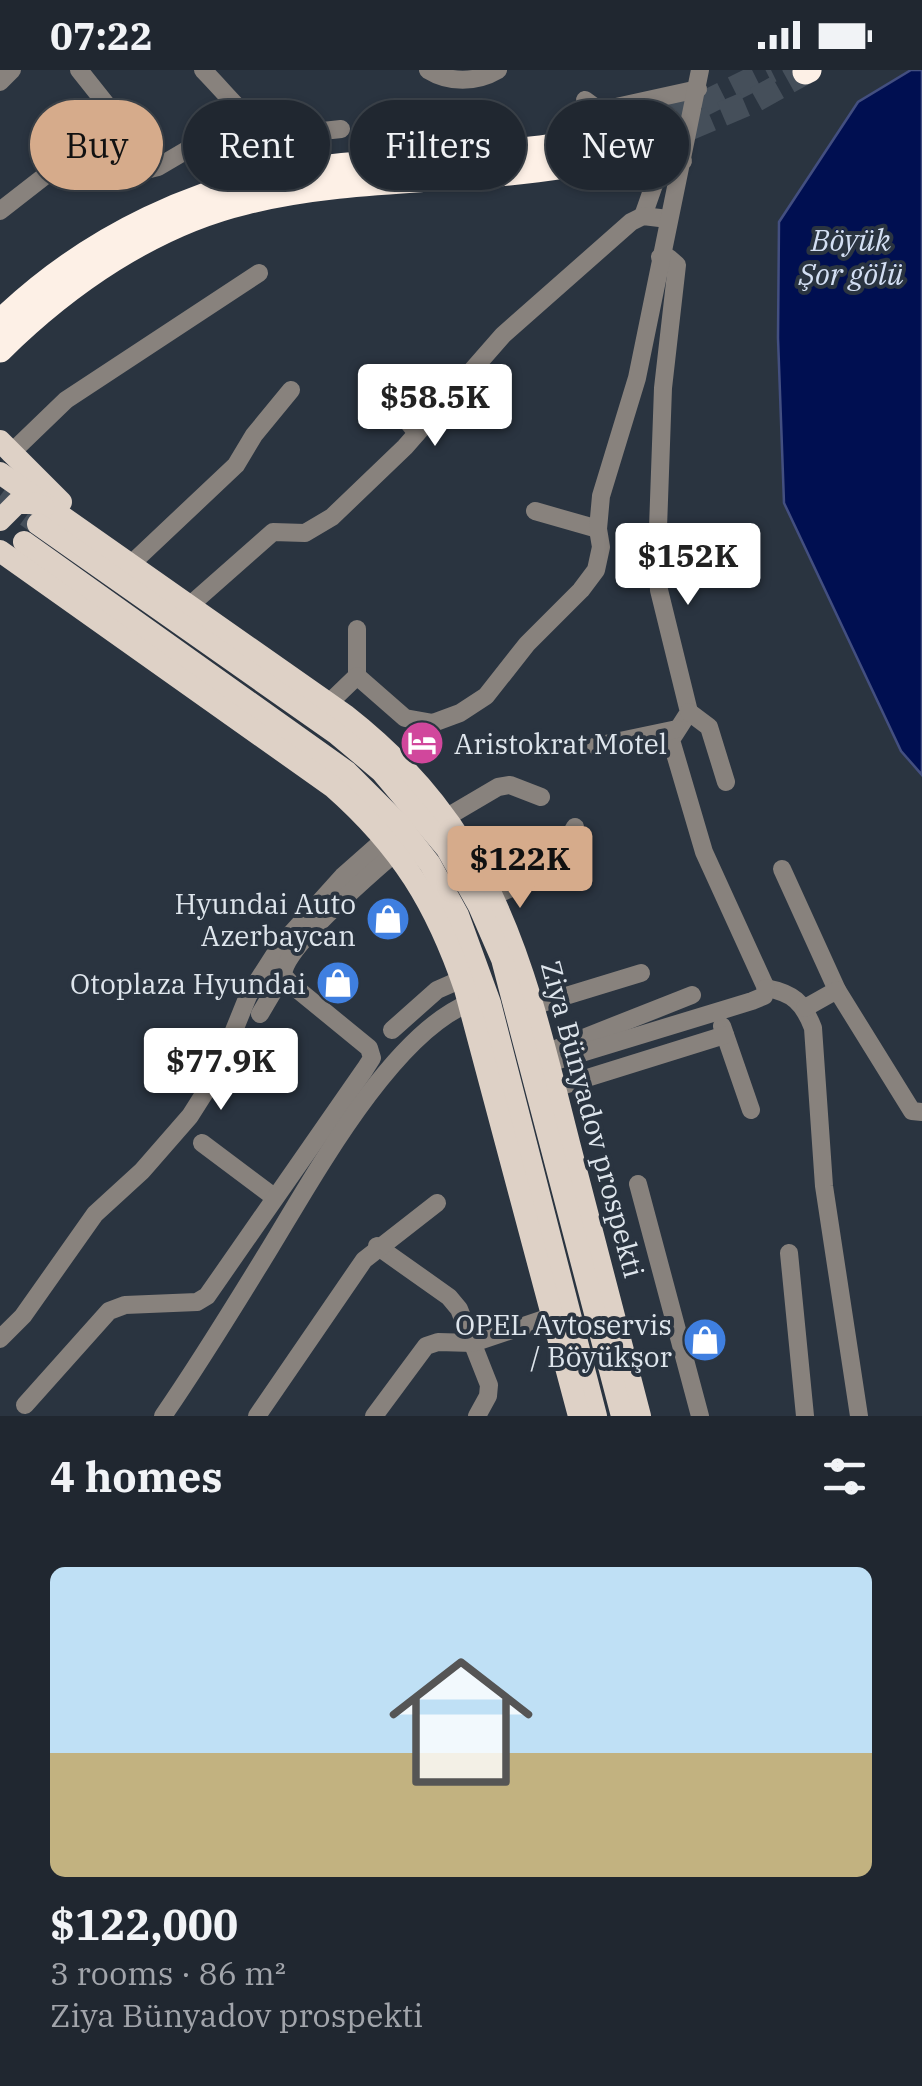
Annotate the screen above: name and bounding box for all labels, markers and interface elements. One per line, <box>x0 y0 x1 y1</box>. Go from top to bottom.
text: 07:22 <box>50 11 153 60</box>
chip: Buy <box>30 100 163 190</box>
chip: Rent <box>183 100 330 190</box>
chip: Filters <box>350 100 526 190</box>
chip: New <box>546 100 689 190</box>
water label: Böyük Şor gölü <box>798 220 904 293</box>
pin: $58.5K <box>354 364 516 449</box>
text: $58.5K <box>380 375 490 417</box>
pin: $152K <box>618 523 758 608</box>
text: $152K <box>637 534 739 576</box>
hotel icon: Aristokrat Motel <box>399 720 445 766</box>
place label: Aristokrat Motel <box>454 725 667 762</box>
pin: $122K <box>450 826 590 911</box>
text: $122K <box>469 837 571 879</box>
place label: Hyundai Auto Azerbaycan <box>175 885 356 954</box>
shop icon: Hyundai Auto Azerbaycan <box>365 896 411 942</box>
street label: Ziya Bünyadov prospekti <box>533 957 653 1281</box>
shop icon: Otoplaza Hyundai <box>315 960 361 1006</box>
place label: Otoplaza Hyundai <box>70 965 306 1002</box>
pin: $77.9K <box>140 1028 302 1113</box>
text: $77.9K <box>166 1039 276 1081</box>
place label: OPEL Avtoservis / Böyükşor <box>455 1306 673 1375</box>
shop icon: OPEL Avtoservis / Böyükşor <box>682 1317 728 1363</box>
text: 4 homes <box>50 1449 223 1504</box>
icon: filters <box>817 1449 872 1504</box>
icon: home <box>371 1632 551 1812</box>
text: $122,000 <box>50 1897 238 1952</box>
text: 3 rooms · 86 m² <box>50 1952 286 1994</box>
text: Ziya Bünyadov prospekti <box>50 1994 423 2036</box>

